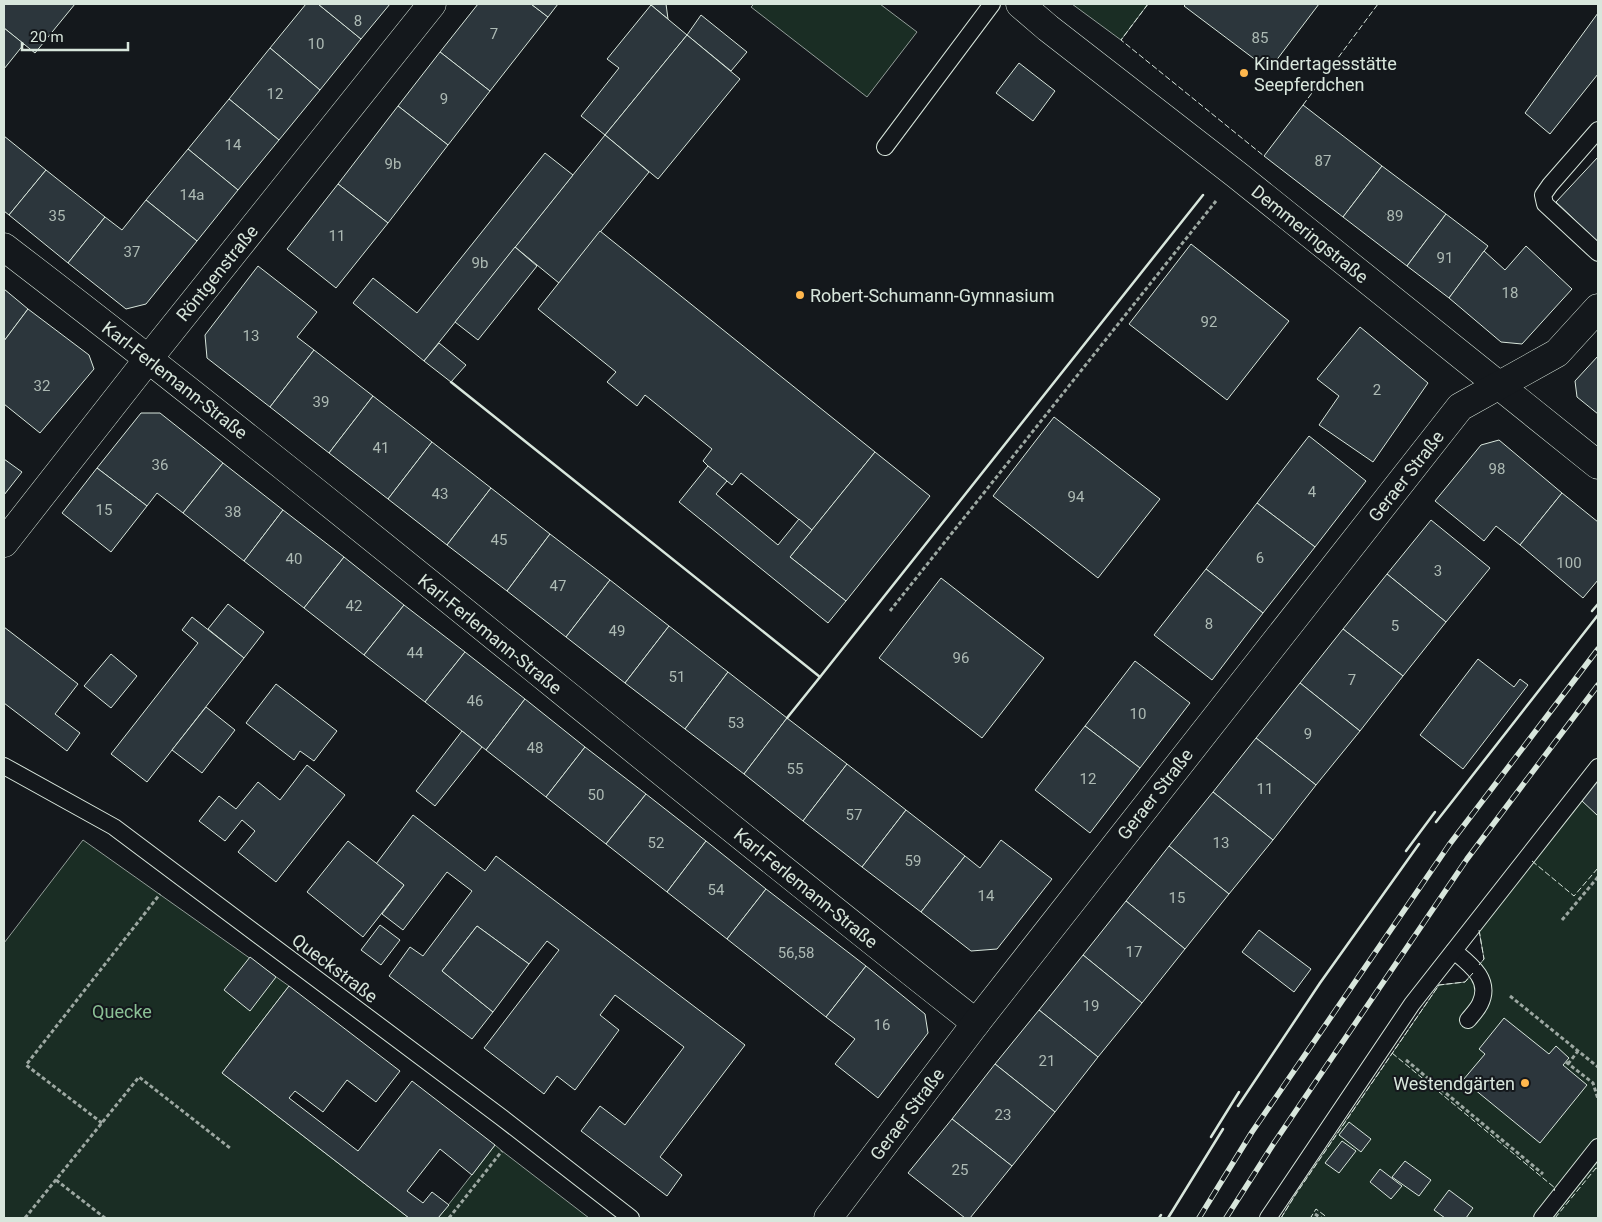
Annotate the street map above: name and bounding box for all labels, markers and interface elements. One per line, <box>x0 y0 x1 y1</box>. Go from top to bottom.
house number: 8 <box>354 12 362 30</box>
scale bar <box>22 20 129 52</box>
house number: 7 <box>490 25 498 43</box>
text: 20 m <box>30 28 64 46</box>
house number: 85 <box>1252 29 1268 47</box>
house number: 10 <box>308 35 324 53</box>
place label: Kindertagesstätte Seepferdchen <box>1254 53 1397 95</box>
marker: Kindertagesstätte Seepferdchen <box>1238 67 1250 79</box>
house number: 12 <box>267 85 283 103</box>
house number: 9 <box>440 90 448 108</box>
house number: 14 <box>225 136 242 154</box>
house number: 87 <box>1315 152 1331 170</box>
house number: 9b <box>385 155 401 173</box>
street label: Demmeringstraße <box>1247 181 1373 287</box>
house number: 14a <box>179 186 205 204</box>
house number: 35 <box>49 207 65 225</box>
house number: 89 <box>1387 207 1403 225</box>
street label: Röntgenstraße <box>172 221 262 325</box>
house number: 11 <box>329 227 345 245</box>
house number: 37 <box>124 243 140 261</box>
house number: 91 <box>1437 249 1453 267</box>
house number: 9b <box>472 254 488 272</box>
house number: 18 <box>1502 284 1518 302</box>
place label: Robert-Schumann-Gymnasium <box>810 285 1054 306</box>
marker: Robert-Schumann-Gymnasium <box>794 289 806 301</box>
house number: 92 <box>1201 313 1217 331</box>
street label: Karl-Ferlemann-Straße <box>98 317 252 443</box>
house number: 13 <box>243 327 259 345</box>
house number: 32 <box>34 377 50 395</box>
house number: 2 <box>1373 381 1381 399</box>
house number: 39 <box>313 393 329 411</box>
street label: Geraer Straße <box>1364 426 1448 526</box>
house number: 41 <box>373 439 389 457</box>
house number: 36 <box>152 456 168 474</box>
house number: 98 <box>1489 460 1505 478</box>
house number: 4 <box>1308 483 1317 501</box>
house number: 43 <box>432 485 448 503</box>
house number: 94 <box>1068 488 1085 506</box>
house number: 15 <box>96 501 112 519</box>
house number: 38 <box>225 503 241 521</box>
house number: 45 <box>491 531 507 549</box>
house number: 6 <box>1256 549 1264 567</box>
house number: 40 <box>286 550 302 568</box>
house number: 100 <box>1556 554 1582 572</box>
house number: 3 <box>1434 562 1442 580</box>
street label: Karl-Ferlemann-Straße <box>414 570 566 698</box>
house number: 47 <box>550 577 566 595</box>
house number: 42 <box>346 597 362 615</box>
house number: 8 <box>1205 615 1213 633</box>
house number: 5 <box>1391 617 1399 635</box>
house number: 49 <box>609 622 625 640</box>
house number: 44 <box>407 644 424 662</box>
house number: 96 <box>953 649 969 667</box>
house number: 51 <box>669 668 685 686</box>
house number: 7 <box>1348 671 1356 689</box>
house number: 46 <box>467 692 483 710</box>
house number: 10 <box>1130 705 1146 723</box>
house number: 53 <box>728 714 744 732</box>
house number: 9 <box>1304 725 1312 743</box>
house number: 48 <box>527 739 543 757</box>
street label: Geraer Straße <box>1113 744 1197 844</box>
house number: 55 <box>787 760 803 778</box>
house number: 12 <box>1080 770 1096 788</box>
house number: 11 <box>1257 780 1273 798</box>
house number: 50 <box>588 786 604 804</box>
house number: 57 <box>846 806 862 824</box>
street label: Karl-Ferlemann-Straße <box>730 824 882 952</box>
house number: 52 <box>648 834 664 852</box>
house number: 13 <box>1213 834 1229 852</box>
house number: 59 <box>905 852 921 870</box>
house number: 54 <box>708 881 725 899</box>
house number: 14 <box>978 887 995 905</box>
house number: 15 <box>1169 889 1185 907</box>
street label: Queckstraße <box>288 929 382 1007</box>
house number: 17 <box>1126 943 1142 961</box>
house number: 56,58 <box>778 944 814 962</box>
house number: 19 <box>1083 997 1099 1015</box>
park label: Quecke <box>92 1001 152 1022</box>
house number: 16 <box>874 1016 890 1034</box>
house number: 21 <box>1039 1052 1055 1070</box>
street label: Geraer Straße <box>866 1064 948 1164</box>
place label: Westendgärten <box>1393 1073 1515 1094</box>
marker: Westendgärten <box>1519 1077 1531 1089</box>
house number: 23 <box>995 1106 1011 1124</box>
house number: 25 <box>952 1161 968 1179</box>

